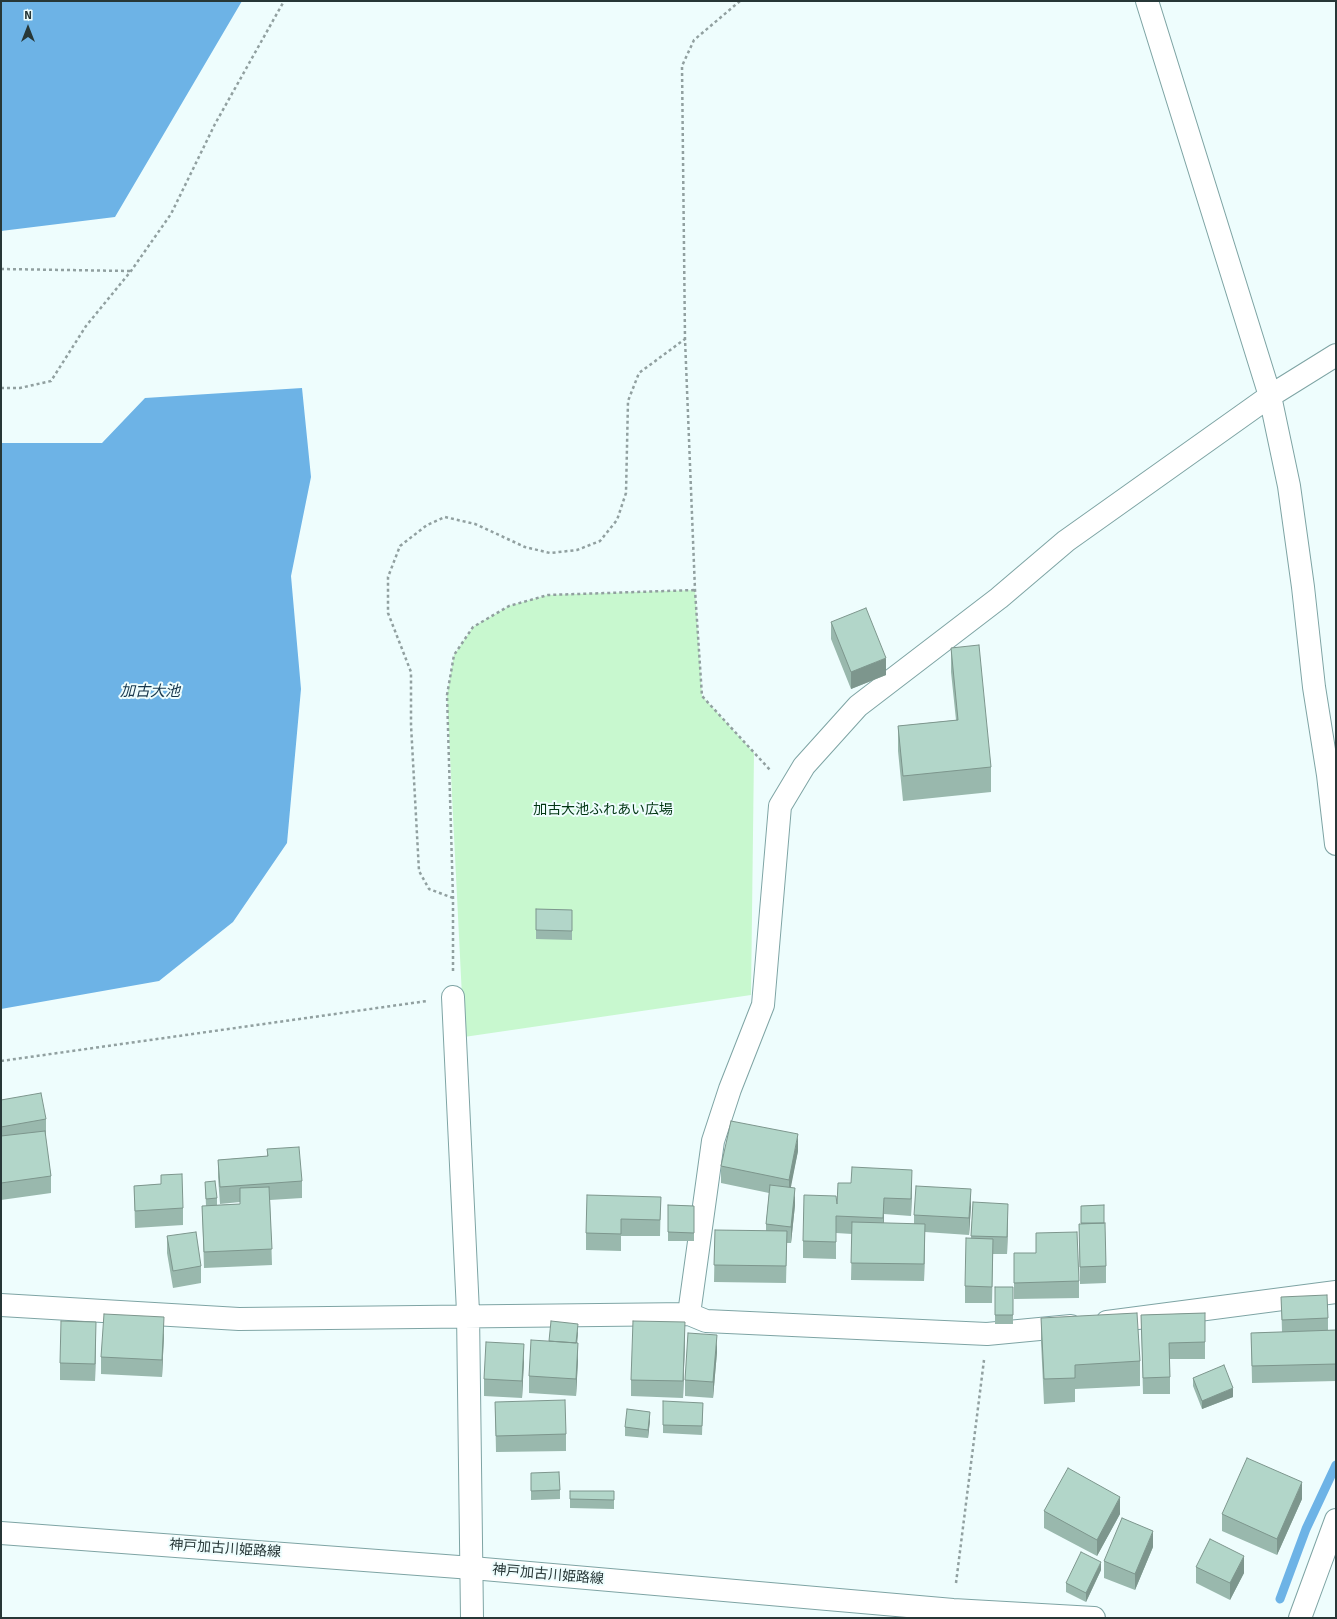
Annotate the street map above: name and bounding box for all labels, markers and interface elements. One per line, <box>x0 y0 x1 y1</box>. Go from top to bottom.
north arrow <box>8 8 48 48</box>
text: N <box>24 9 32 22</box>
water label: 加古大池 <box>120 683 180 701</box>
park label: 加古大池ふれあい広場 <box>533 802 673 818</box>
street label: 神戸加古川姫路線 <box>169 1537 281 1561</box>
street label: 神戸加古川姫路線 <box>491 1562 605 1588</box>

